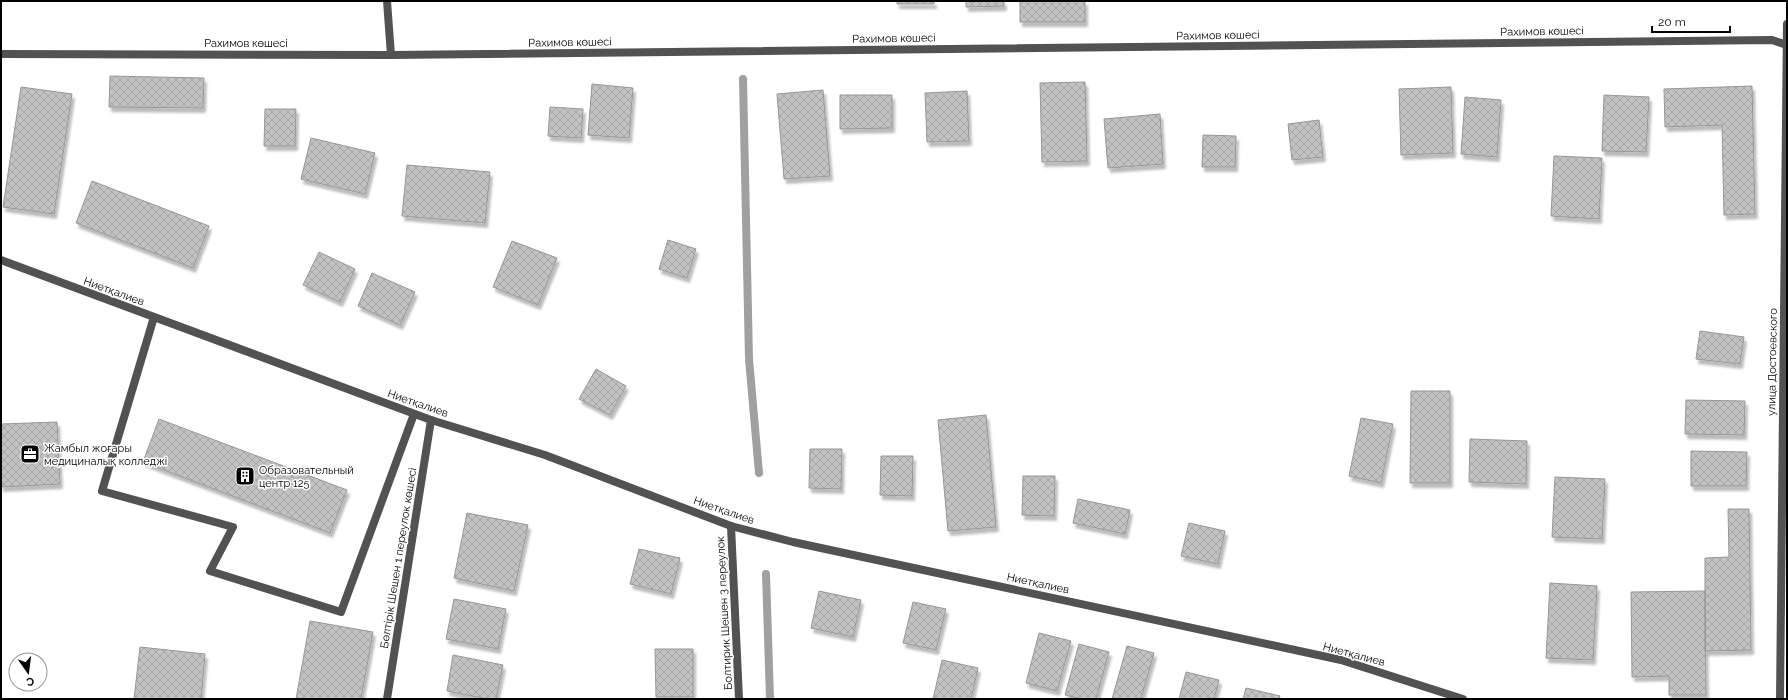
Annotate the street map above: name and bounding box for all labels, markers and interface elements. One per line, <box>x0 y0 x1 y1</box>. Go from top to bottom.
scale bar <box>1652 8 1730 34</box>
text: 20 m <box>1658 15 1686 29</box>
street label: Рахимов көшесі <box>1500 24 1584 39</box>
street label: Рахимов көшесі <box>1176 28 1260 43</box>
street label: Рахимов көшесі <box>852 31 936 46</box>
street label: Рахимов көшесі <box>528 35 612 50</box>
street label: Рахимов көшесі <box>204 37 288 50</box>
street label: Ниетқалиев <box>82 275 146 308</box>
street label: улица Достоевского <box>1765 308 1780 416</box>
street label: Ниетқалиев <box>386 387 450 420</box>
place label: Жамбыл жоғары медициналық колледжі <box>44 442 167 468</box>
office icon: Жамбыл жоғары медициналық колледжі <box>19 443 41 465</box>
place label: Образовательный центр 125 <box>259 464 354 490</box>
building icon: Образовательный центр 125 <box>234 465 256 487</box>
street label: Бөлтірік Шешен 1 переулок көшесі <box>378 467 419 649</box>
street label: Ниетқалиев <box>692 494 756 527</box>
street label: Болтирик Шешен 3 переулок <box>714 536 735 690</box>
street label: Ниетқалиев <box>1006 571 1070 596</box>
street label: Ниетқалиев <box>1322 640 1386 669</box>
north arrow <box>8 652 48 692</box>
text: С <box>25 674 36 689</box>

